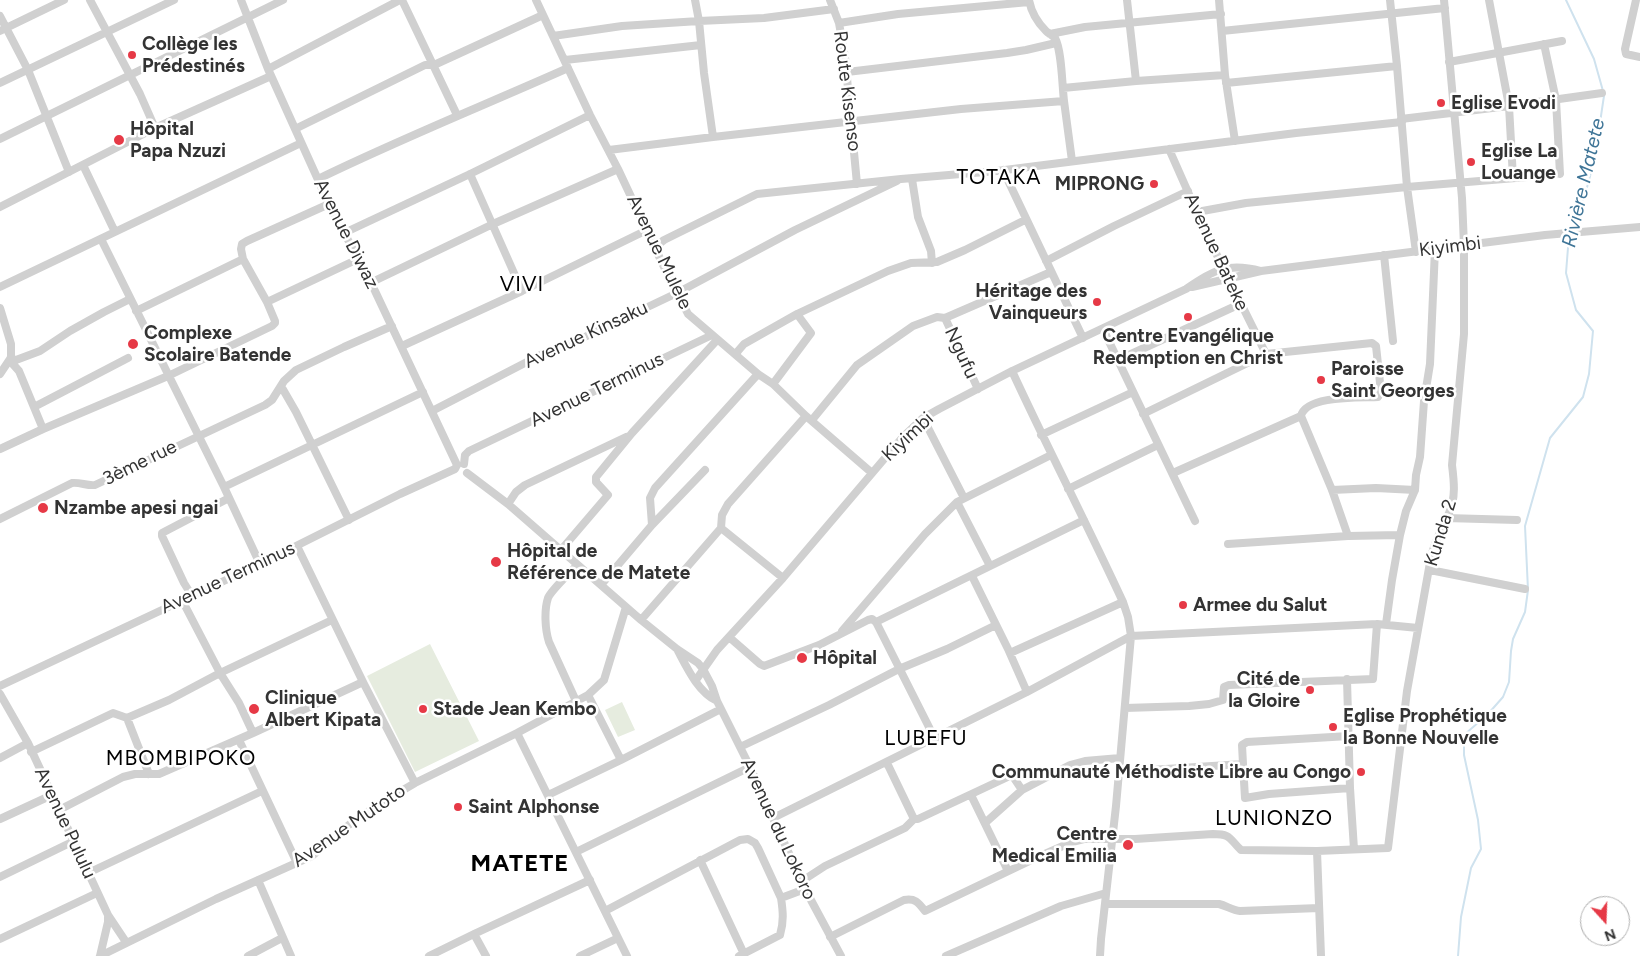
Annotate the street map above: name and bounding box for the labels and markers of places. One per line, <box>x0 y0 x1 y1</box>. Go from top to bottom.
place label: Collège les Prédestinés <box>142 33 245 77</box>
marker: Collège les Prédestinés <box>126 49 138 61</box>
place label: Eglise Evodi <box>1451 92 1556 114</box>
marker: Eglise Evodi <box>1435 97 1447 109</box>
place label: Hôpital Papa Nzuzi <box>130 118 226 162</box>
marker: Hôpital Papa Nzuzi <box>112 133 126 147</box>
place label: Eglise La Louange <box>1481 140 1557 184</box>
marker: Eglise La Louange <box>1465 156 1477 168</box>
place label: MIPRONG <box>1055 173 1144 195</box>
marker: MIPRONG <box>1148 178 1160 190</box>
place label: Héritage des Vainqueurs <box>975 280 1087 324</box>
marker: Héritage des Vainqueurs <box>1091 296 1103 308</box>
marker: Centre Evangélique Redemption en Christ <box>1182 311 1194 323</box>
place label: Complexe Scolaire Batende <box>144 322 291 366</box>
place label: Centre Evangélique Redemption en Christ <box>1093 325 1283 369</box>
marker: Complexe Scolaire Batende <box>126 337 140 351</box>
place label: Paroisse Saint Georges <box>1331 358 1454 402</box>
marker: Paroisse Saint Georges <box>1315 374 1327 386</box>
place label: Nzambe apesi ngai <box>54 497 219 519</box>
marker: Nzambe apesi ngai <box>36 501 50 515</box>
place label: Hôpital de Référence de Matete <box>507 540 690 584</box>
marker: Hôpital de Référence de Matete <box>489 555 503 569</box>
place label: Armee du Salut <box>1193 594 1327 616</box>
marker: Armee du Salut <box>1177 599 1189 611</box>
place label: Hôpital <box>813 647 877 669</box>
marker: Hôpital <box>795 651 809 665</box>
place label: Cité de la Gloire <box>1228 668 1300 712</box>
marker: Cité de la Gloire <box>1304 684 1316 696</box>
place label: Clinique Albert Kipata <box>265 687 381 731</box>
place label: Stade Jean Kembo <box>433 698 596 720</box>
marker: Clinique Albert Kipata <box>247 702 261 716</box>
marker: Stade Jean Kembo <box>417 703 429 715</box>
place label: Eglise Prophétique la Bonne Nouvelle <box>1343 705 1507 749</box>
marker: Eglise Prophétique la Bonne Nouvelle <box>1327 721 1339 733</box>
place label: Communauté Méthodiste Libre au Congo <box>992 761 1351 783</box>
marker: Communauté Méthodiste Libre au Congo <box>1355 766 1367 778</box>
place label: Saint Alphonse <box>468 796 599 818</box>
marker: Saint Alphonse <box>452 801 464 813</box>
place label: Centre Medical Emilia <box>992 823 1117 867</box>
marker: Centre Medical Emilia <box>1121 838 1135 852</box>

